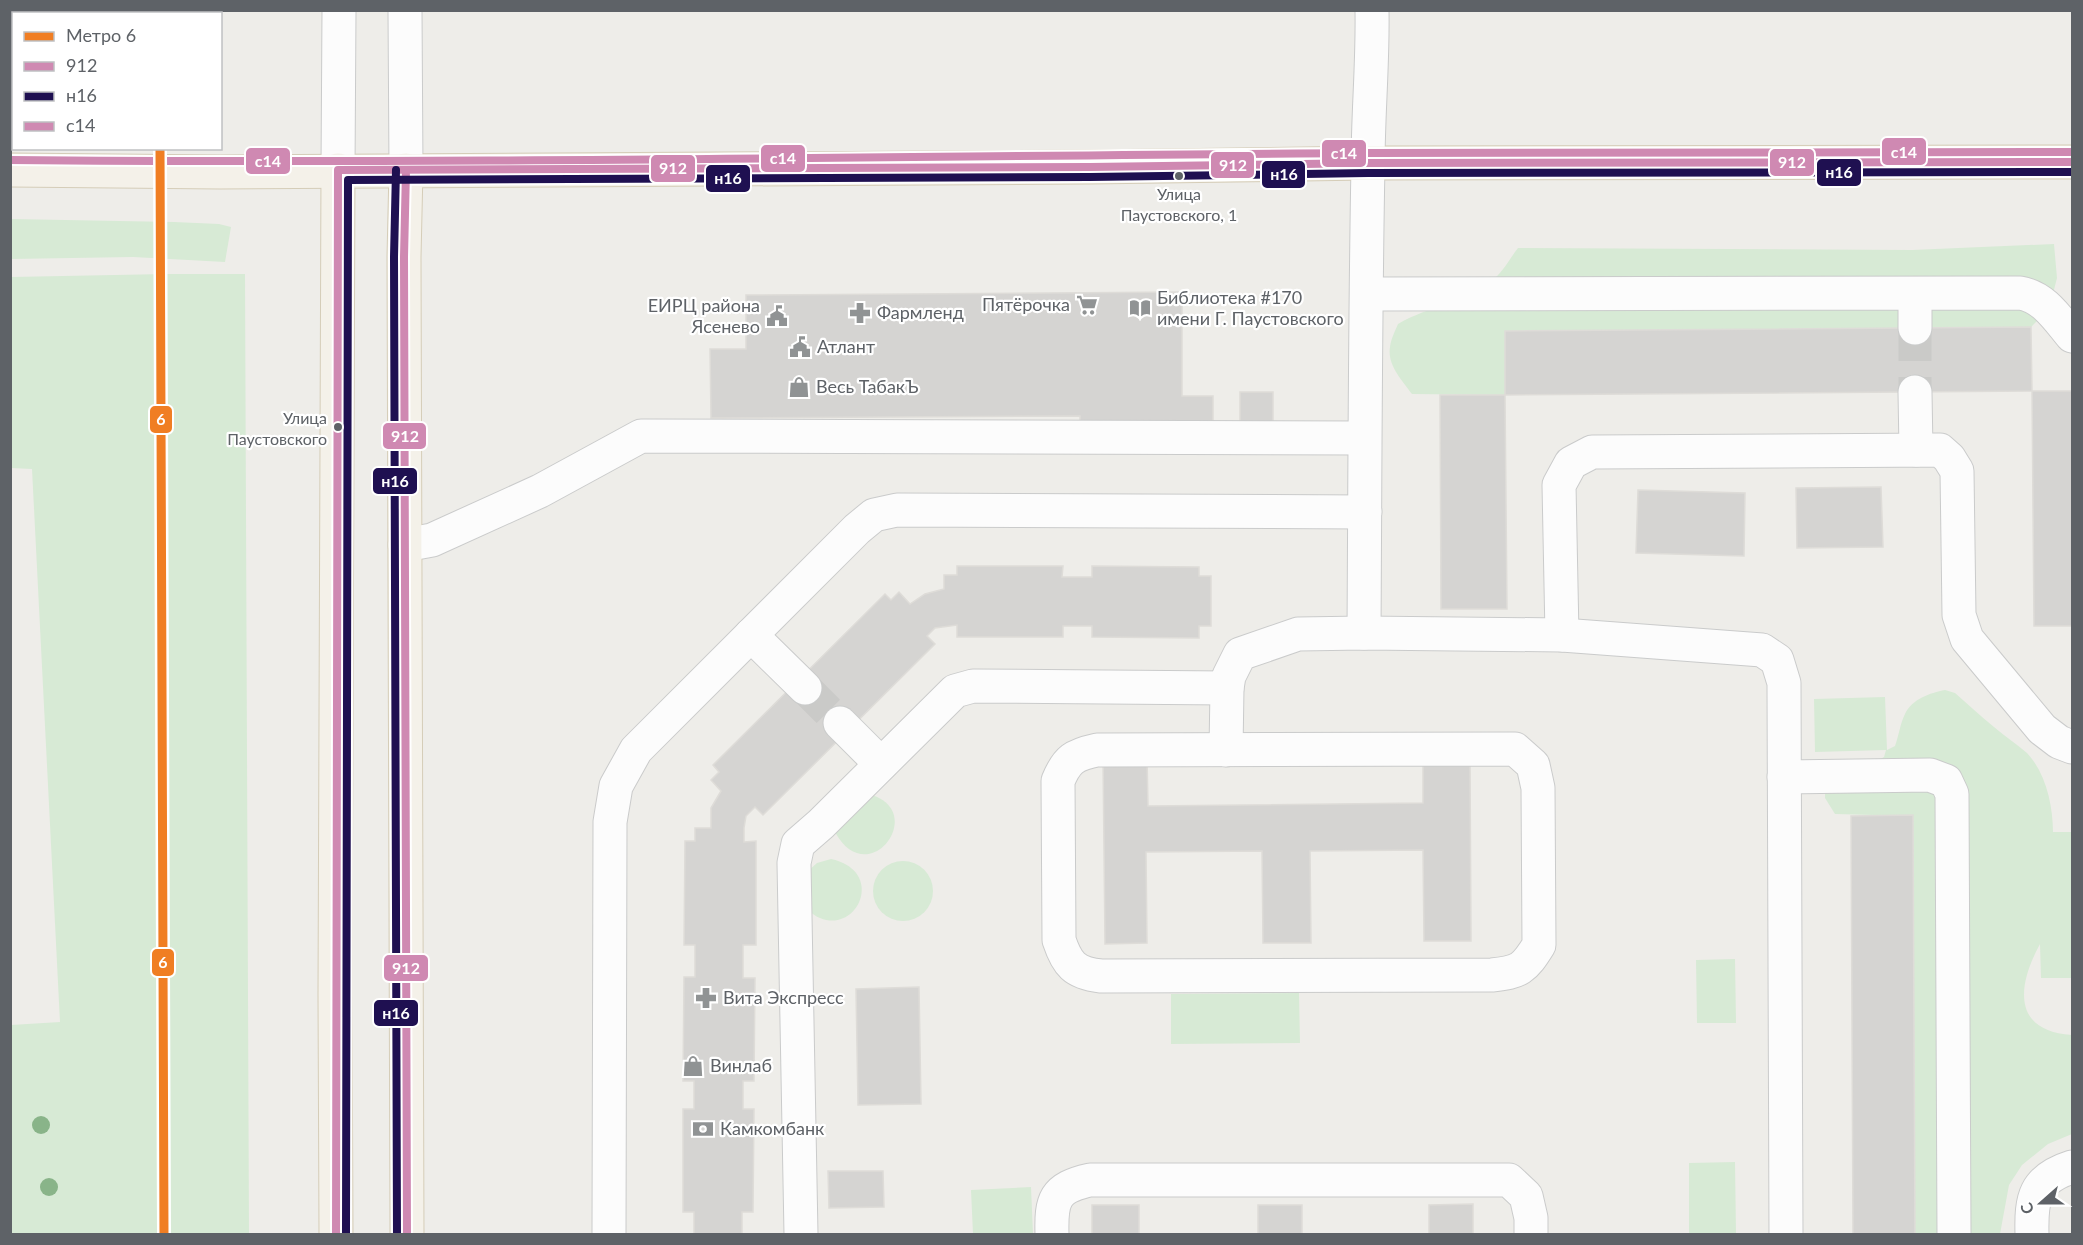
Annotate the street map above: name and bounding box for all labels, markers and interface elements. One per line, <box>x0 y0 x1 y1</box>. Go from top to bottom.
legend <box>12 12 222 150</box>
text: Метро 6 <box>66 24 136 46</box>
text: 912 <box>66 54 97 76</box>
text: н16 <box>66 84 97 106</box>
text: с14 <box>66 114 95 136</box>
line badge: с14 <box>1881 137 1927 166</box>
line badge: с14 <box>1321 139 1367 168</box>
text: с14 <box>1891 142 1917 161</box>
text: с14 <box>1331 143 1357 162</box>
line badge: с14 <box>760 144 806 173</box>
line badge: с14 <box>245 147 291 175</box>
text: с14 <box>770 148 796 167</box>
line badge: 912 <box>1769 148 1815 177</box>
text: с14 <box>255 151 281 170</box>
line badge: 912 <box>1210 151 1255 179</box>
text: 912 <box>1778 152 1806 171</box>
line badge: 912 <box>650 154 696 183</box>
text: 912 <box>1219 155 1247 174</box>
text: 912 <box>659 158 687 177</box>
line badge: н16 <box>1816 158 1862 187</box>
line badge: н16 <box>1261 160 1306 189</box>
text: н16 <box>1825 162 1853 181</box>
line badge: н16 <box>705 164 751 193</box>
text: н16 <box>1270 164 1298 183</box>
text: н16 <box>714 168 742 187</box>
marker: Улица Паустовского, 1 <box>1173 170 1185 182</box>
place label: Улица Паустовского, 1 <box>1121 184 1237 224</box>
place label: Библиотека #170 имени Г. Паустовского <box>1157 286 1344 329</box>
place label: Пятёрочка <box>982 293 1070 315</box>
supermarket icon: Пятёрочка <box>1075 293 1099 317</box>
place label: ЕИРЦ района Ясенево <box>648 294 760 337</box>
library icon: Библиотека #170 имени Г. Паустовского <box>1128 296 1152 320</box>
pharmacy icon: Фармленд <box>848 301 872 325</box>
place label: Фармленд <box>877 301 964 323</box>
public building icon: ЕИРЦ района Ясенево <box>765 304 789 328</box>
public building icon: Атлант <box>788 335 812 359</box>
place label: Атлант <box>817 335 875 357</box>
shop icon: Весь ТабакЪ <box>787 375 811 399</box>
place label: Весь ТабакЪ <box>816 375 918 397</box>
line badge: 6 <box>149 405 173 434</box>
place label: Улица Паустовского <box>227 408 327 448</box>
text: 6 <box>156 409 166 428</box>
marker: Улица Паустовского <box>332 421 344 433</box>
line badge: 912 <box>382 422 427 450</box>
text: 912 <box>391 426 419 445</box>
line badge: н16 <box>372 467 418 495</box>
text: н16 <box>381 471 409 490</box>
line badge: 6 <box>151 948 175 977</box>
text: 6 <box>158 952 168 971</box>
line badge: 912 <box>383 954 429 982</box>
text: 912 <box>392 958 420 977</box>
pharmacy icon: Вита Экспресс <box>694 986 718 1010</box>
place label: Вита Экспресс <box>723 986 844 1008</box>
line badge: н16 <box>373 999 419 1027</box>
text: н16 <box>382 1003 410 1022</box>
shop icon: Винлаб <box>681 1054 705 1078</box>
place label: Винлаб <box>710 1054 772 1076</box>
bank icon: Камкомбанк <box>691 1117 715 1141</box>
place label: Камкомбанк <box>720 1117 825 1139</box>
north arrow <box>2011 1173 2071 1233</box>
text: С <box>2016 1200 2037 1217</box>

